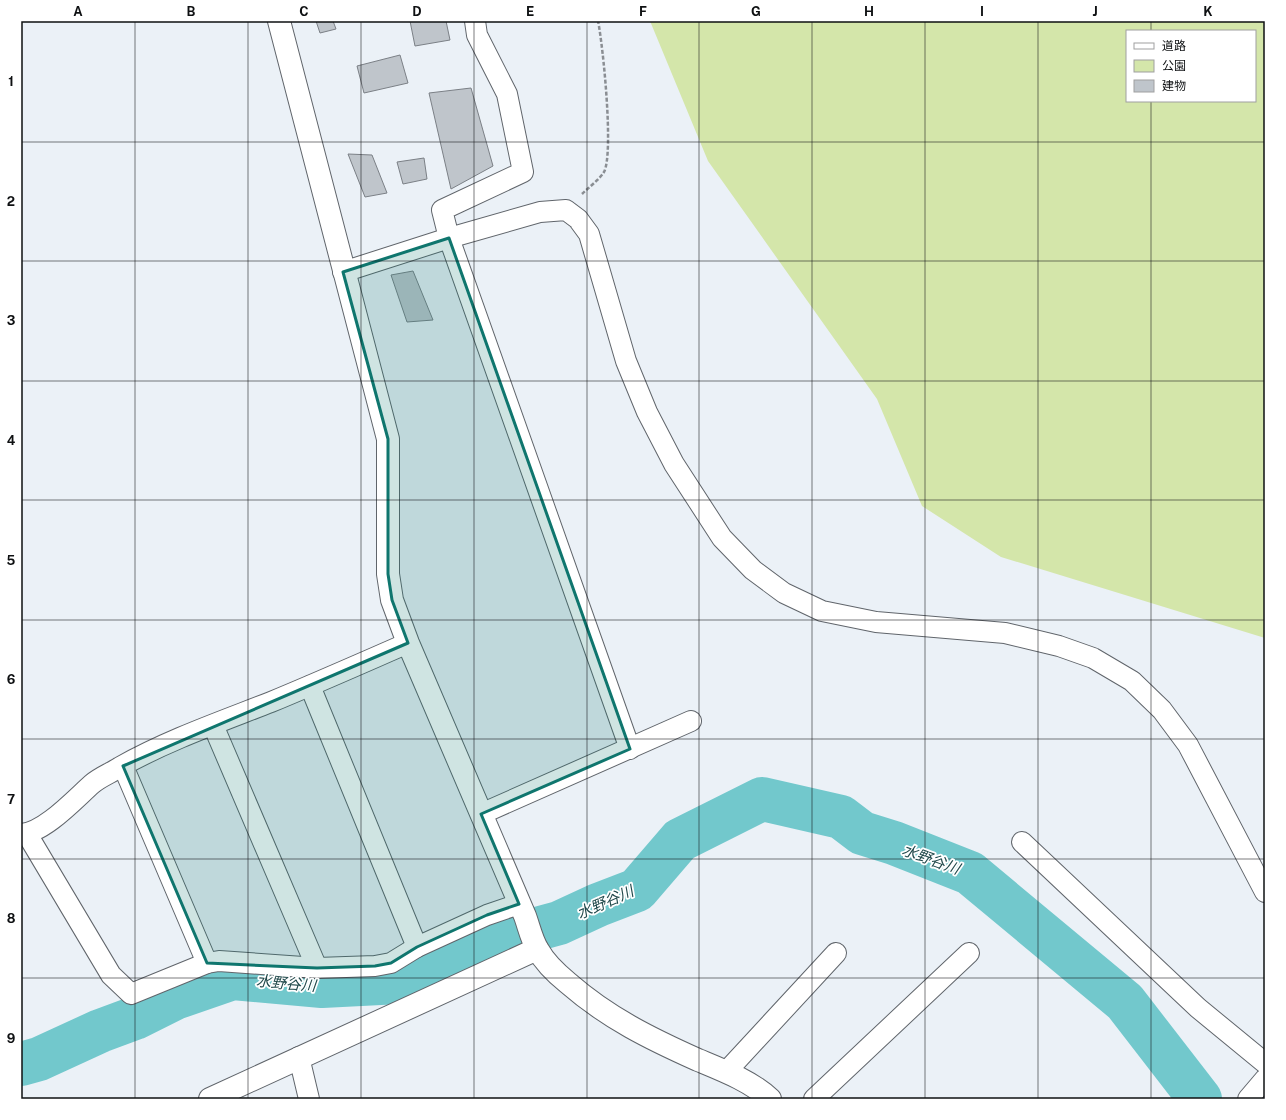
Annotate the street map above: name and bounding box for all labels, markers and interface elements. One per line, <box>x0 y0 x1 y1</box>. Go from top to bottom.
text: A <box>73 4 83 19</box>
text: B <box>187 4 196 19</box>
text: C <box>299 4 309 19</box>
text: D <box>412 4 422 19</box>
text: E <box>526 4 534 19</box>
text: F <box>639 4 647 19</box>
text: G <box>751 4 761 19</box>
text: H <box>864 4 874 19</box>
text: I <box>980 4 984 19</box>
text: J <box>1092 4 1098 19</box>
text: K <box>1203 4 1213 19</box>
legend <box>1126 30 1256 102</box>
text: 道路 <box>1162 39 1186 53</box>
text: 公園 <box>1162 59 1186 73</box>
text: 1 <box>8 74 14 89</box>
text: 建物 <box>1162 79 1186 93</box>
text: 2 <box>7 194 15 209</box>
text: 3 <box>7 313 16 328</box>
text: 4 <box>7 433 16 448</box>
text: 5 <box>7 553 16 568</box>
text: 6 <box>7 672 16 687</box>
text: 7 <box>7 792 15 807</box>
water label: 水野谷川 <box>900 841 964 878</box>
water label: 水野谷川 <box>574 881 638 922</box>
text: 8 <box>7 911 16 926</box>
water label: 水野谷川 <box>255 972 319 994</box>
text: 9 <box>7 1031 15 1046</box>

